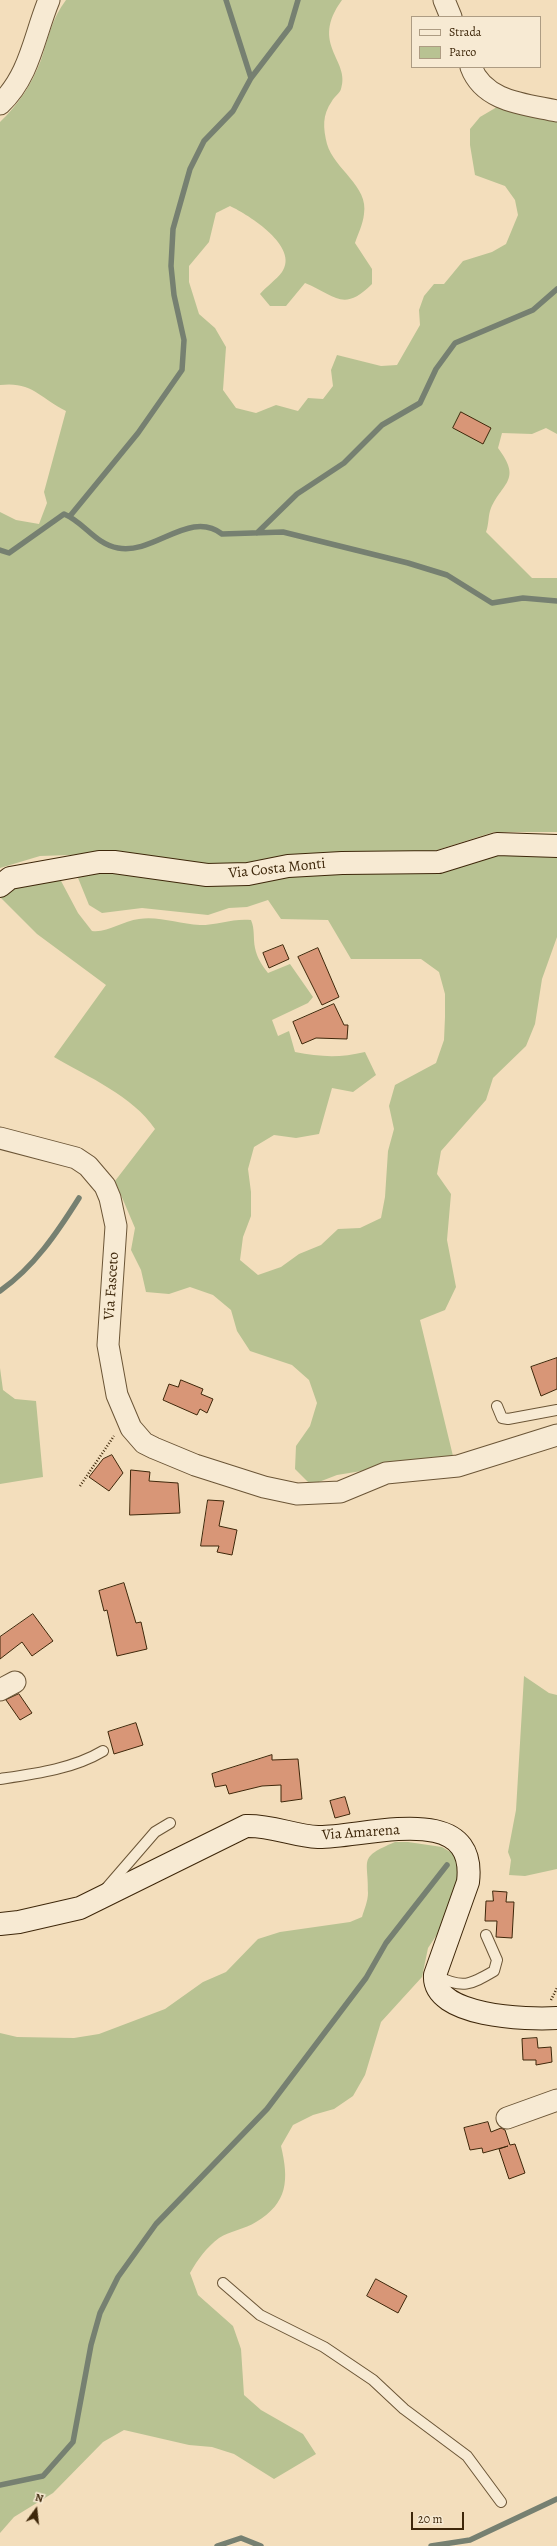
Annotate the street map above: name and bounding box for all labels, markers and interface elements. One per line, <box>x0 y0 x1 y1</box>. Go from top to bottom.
legend <box>411 16 541 68</box>
text: Strada <box>449 24 481 40</box>
text: Parco <box>449 44 476 60</box>
street label: Via Costa Monti <box>228 855 326 883</box>
street label: Via Fasceto <box>101 1251 123 1321</box>
street label: Via Amarena <box>321 1821 401 1845</box>
north arrow <box>16 2490 56 2530</box>
text: N <box>33 2490 45 2506</box>
scale bar <box>413 2504 466 2530</box>
text: 20 m <box>418 2511 442 2527</box>

